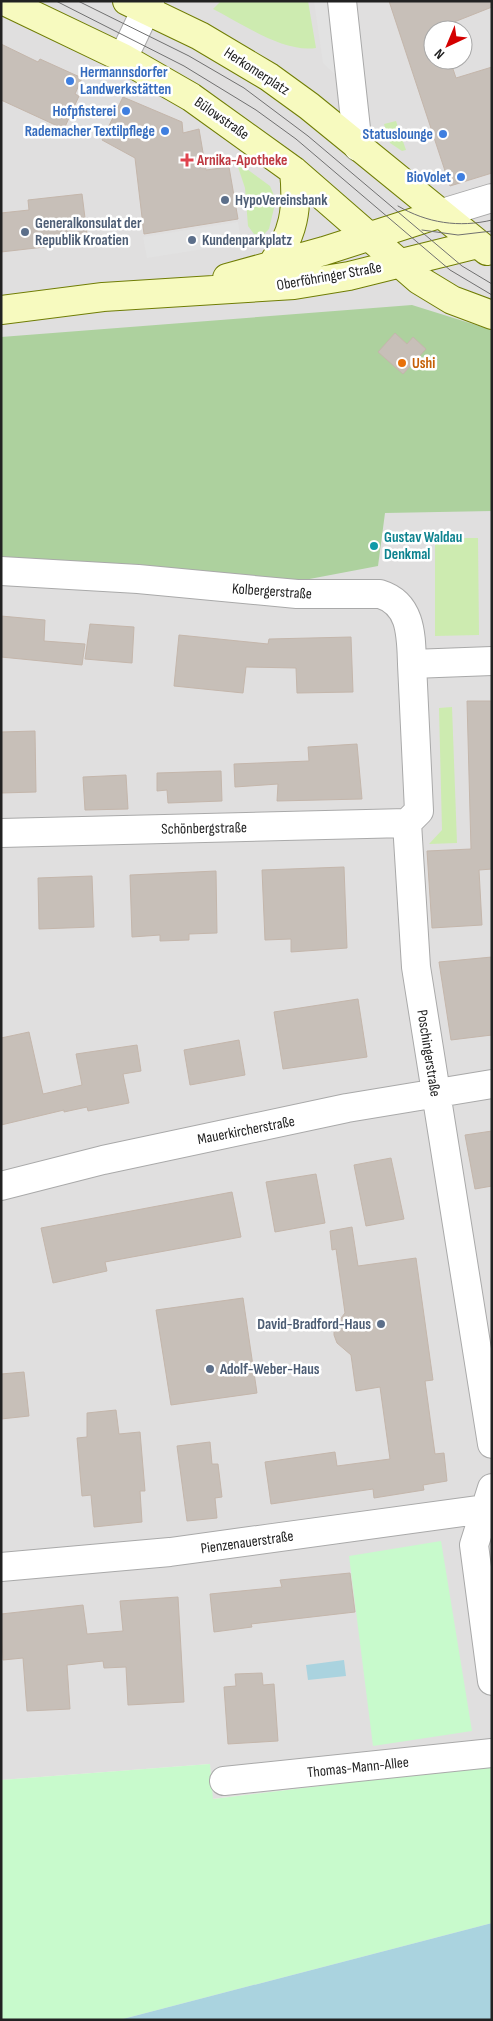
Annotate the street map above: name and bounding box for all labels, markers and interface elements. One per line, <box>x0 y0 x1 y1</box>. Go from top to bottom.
north arrow <box>423 20 473 70</box>
street label: Herkomerplatz <box>220 43 294 100</box>
text: N <box>431 45 448 63</box>
place label: Hermannsdorfer Landwerkstätten <box>80 63 171 99</box>
marker: Hermannsdorfer Landwerkstätten <box>64 75 76 87</box>
street label: Bülowstraße <box>191 93 253 144</box>
place label: Hofpfisterei <box>52 102 116 121</box>
marker: Hofpfisterei <box>120 105 132 117</box>
place label: Rademacher Textilpflege <box>25 122 155 141</box>
marker: Rademacher Textilpflege <box>159 125 171 137</box>
place label: Statuslounge <box>362 125 433 144</box>
marker: Statuslounge <box>437 128 449 140</box>
place label: Arnika-Apotheke <box>196 151 287 170</box>
marker: Arnika-Apotheke <box>181 154 193 166</box>
place label: BioVolet <box>407 168 451 187</box>
marker: BioVolet <box>455 171 467 183</box>
place label: HypoVereinsbank <box>235 191 328 210</box>
marker: HypoVereinsbank <box>219 194 231 206</box>
place label: Generalkonsulat der Republik Kroatien <box>35 214 142 250</box>
marker: Generalkonsulat der Republik Kroatien <box>19 226 31 238</box>
place label: Kundenparkplatz <box>202 231 292 250</box>
marker: Kundenparkplatz <box>186 234 198 246</box>
street label: Oberföhringer Straße <box>275 258 383 295</box>
place label: Ushi <box>412 354 435 373</box>
marker: Ushi <box>396 357 408 369</box>
place label: Gustav Waldau Denkmal <box>384 528 462 564</box>
marker: Gustav Waldau Denkmal <box>368 540 380 552</box>
street label: Kolbergerstraße <box>231 579 312 604</box>
street label: Schönbergstraße <box>161 818 247 839</box>
street label: Poschingerstraße <box>412 1008 445 1098</box>
street label: Mauerkircherstraße <box>196 1112 296 1149</box>
place label: David-Bradford-Haus <box>257 1315 371 1334</box>
marker: David-Bradford-Haus <box>375 1318 387 1330</box>
place label: Adolf-Weber-Haus <box>219 1360 320 1379</box>
marker: Adolf-Weber-Haus <box>204 1363 216 1375</box>
street label: Pienzenauerstraße <box>199 1527 295 1558</box>
street label: Thomas-Mann-Allee <box>306 1753 410 1782</box>

